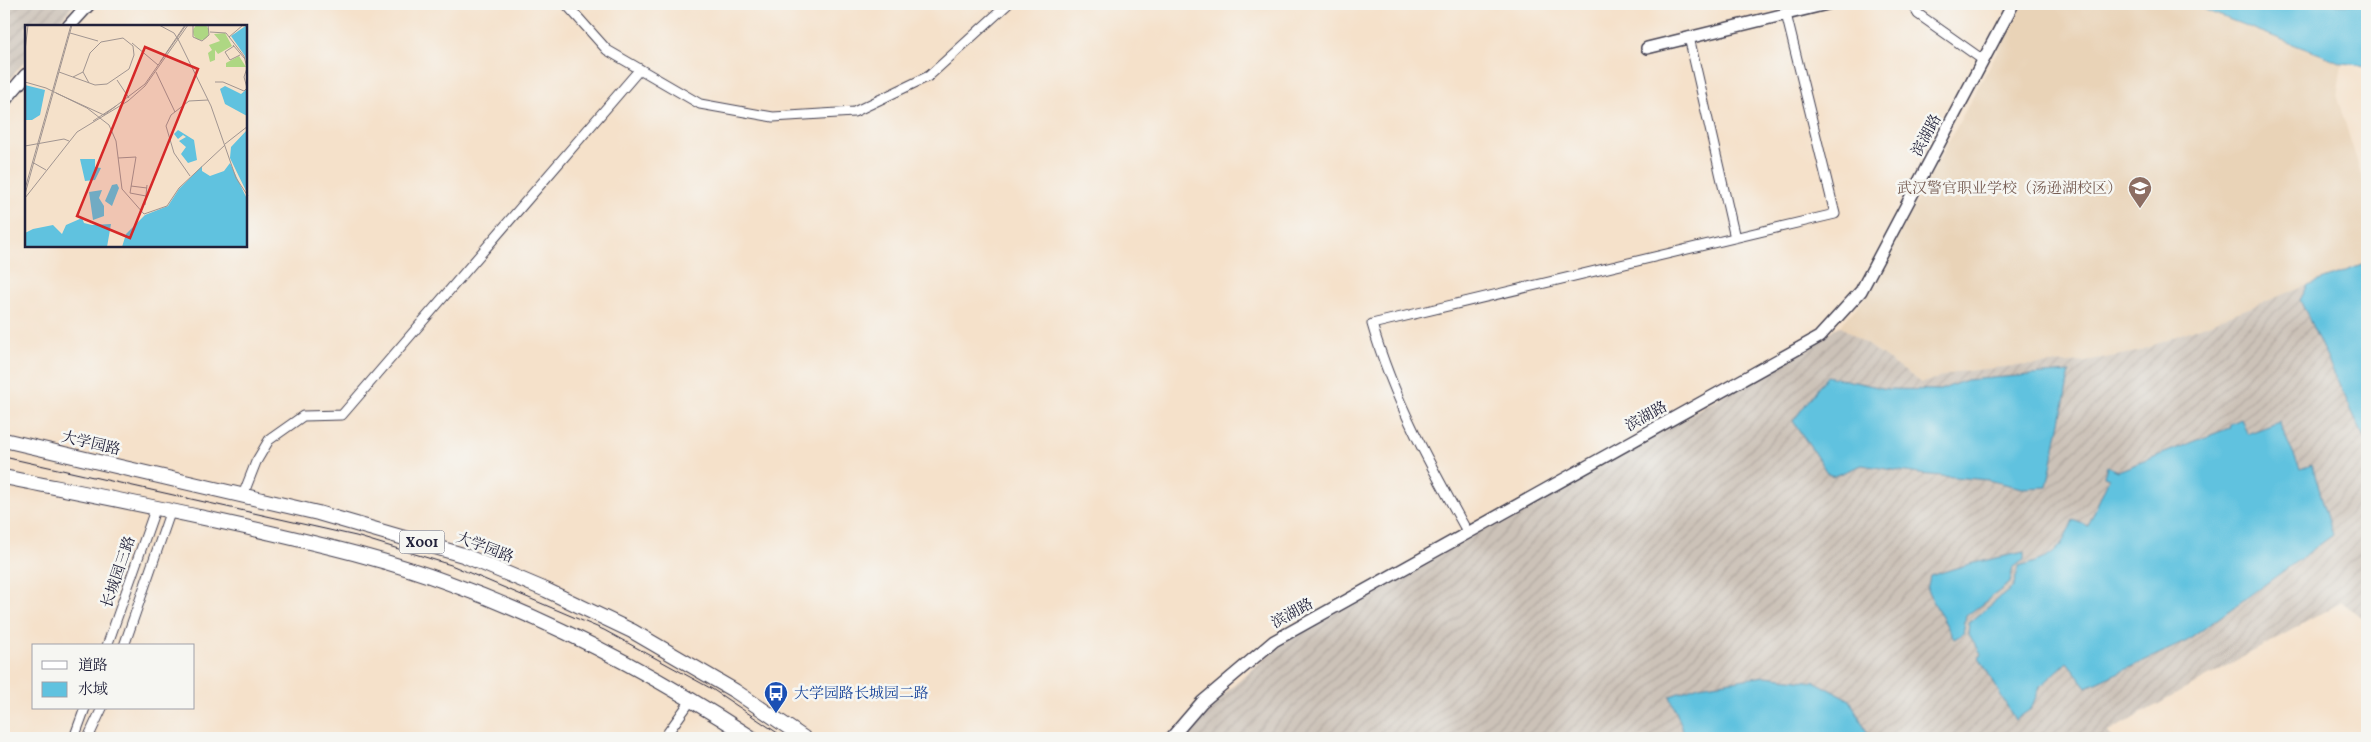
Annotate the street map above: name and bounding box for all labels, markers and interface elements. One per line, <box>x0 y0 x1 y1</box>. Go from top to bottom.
inset map <box>25 25 248 248</box>
street label: 滨湖路 <box>1907 111 1947 161</box>
school or university icon: 武汉警官职业学校（汤逊湖校区） <box>2127 175 2153 209</box>
place label: 武汉警官职业学校（汤逊湖校区） <box>1897 179 2122 200</box>
street label: 滨湖路 <box>1622 397 1672 437</box>
street label: 大学园路 <box>59 427 122 461</box>
street label: 大学园路 <box>453 528 516 569</box>
road number: X001 <box>400 530 444 554</box>
street label: 长城园三路 <box>97 534 142 611</box>
street label: 滨湖路 <box>1268 594 1318 634</box>
legend <box>32 644 195 710</box>
text: 道路 <box>78 656 108 677</box>
text: 水域 <box>78 680 108 701</box>
bus stop icon: 大学园路长城园二路 <box>763 680 789 714</box>
place label: 大学园路长城园二路 <box>794 684 929 705</box>

